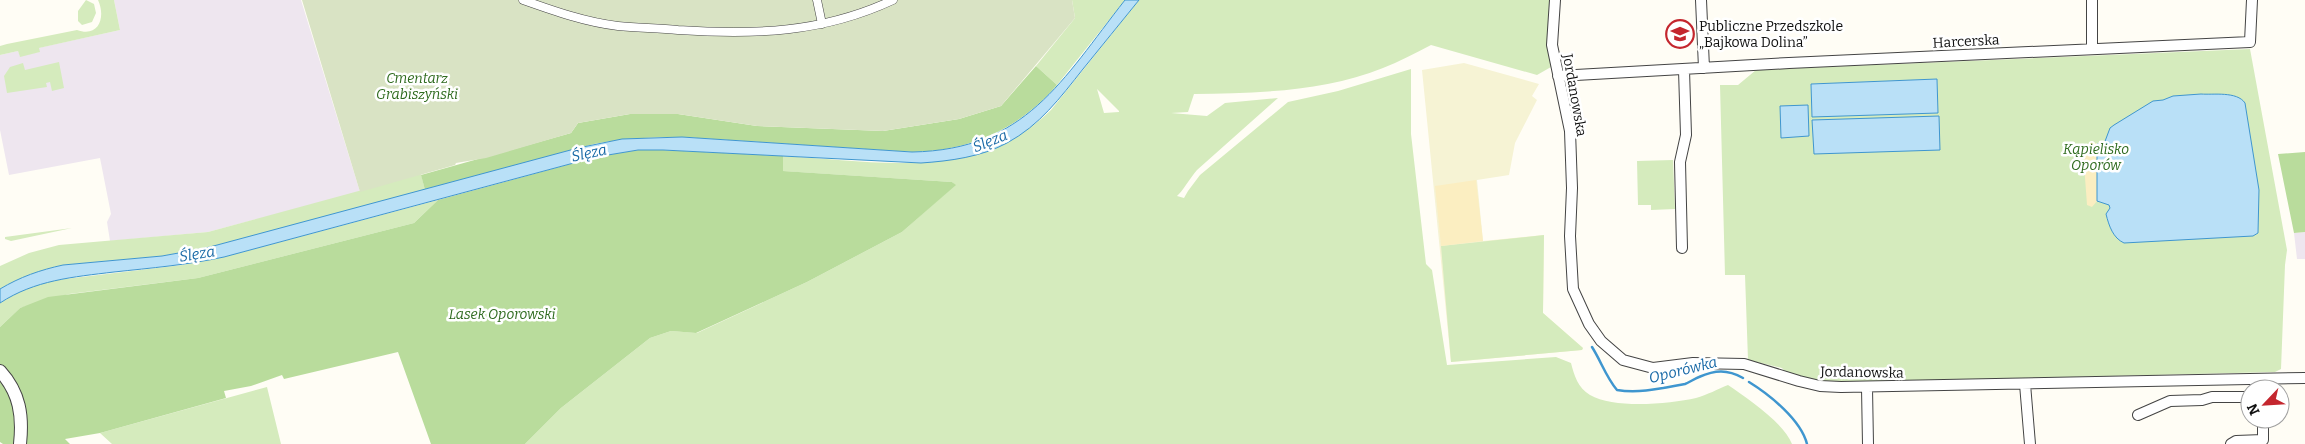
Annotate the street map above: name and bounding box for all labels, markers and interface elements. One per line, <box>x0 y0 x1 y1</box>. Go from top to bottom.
place label: Publiczne Przedszkole „Bajkowa Dolina” <box>1699 18 1843 51</box>
school or university icon: Publiczne Przedszkole „Bajkowa Dolina” <box>1665 19 1695 49</box>
street label: Harcerska <box>1932 31 2000 52</box>
street label: Jordanowska <box>1559 51 1590 138</box>
park label: Cmentarz Grabiszyński <box>376 70 458 103</box>
water label: Ślęza <box>970 126 1010 156</box>
water label: Ślęza <box>569 140 609 166</box>
park label: Kąpielisko Oporów <box>2063 141 2129 174</box>
water label: Ślęza <box>178 242 216 266</box>
park label: Lasek Oporowski <box>448 306 556 323</box>
water label: Oporówka <box>1647 353 1719 387</box>
street label: Jordanowska <box>1819 363 1904 382</box>
north arrow <box>2240 379 2290 429</box>
text: N <box>2244 401 2264 418</box>

